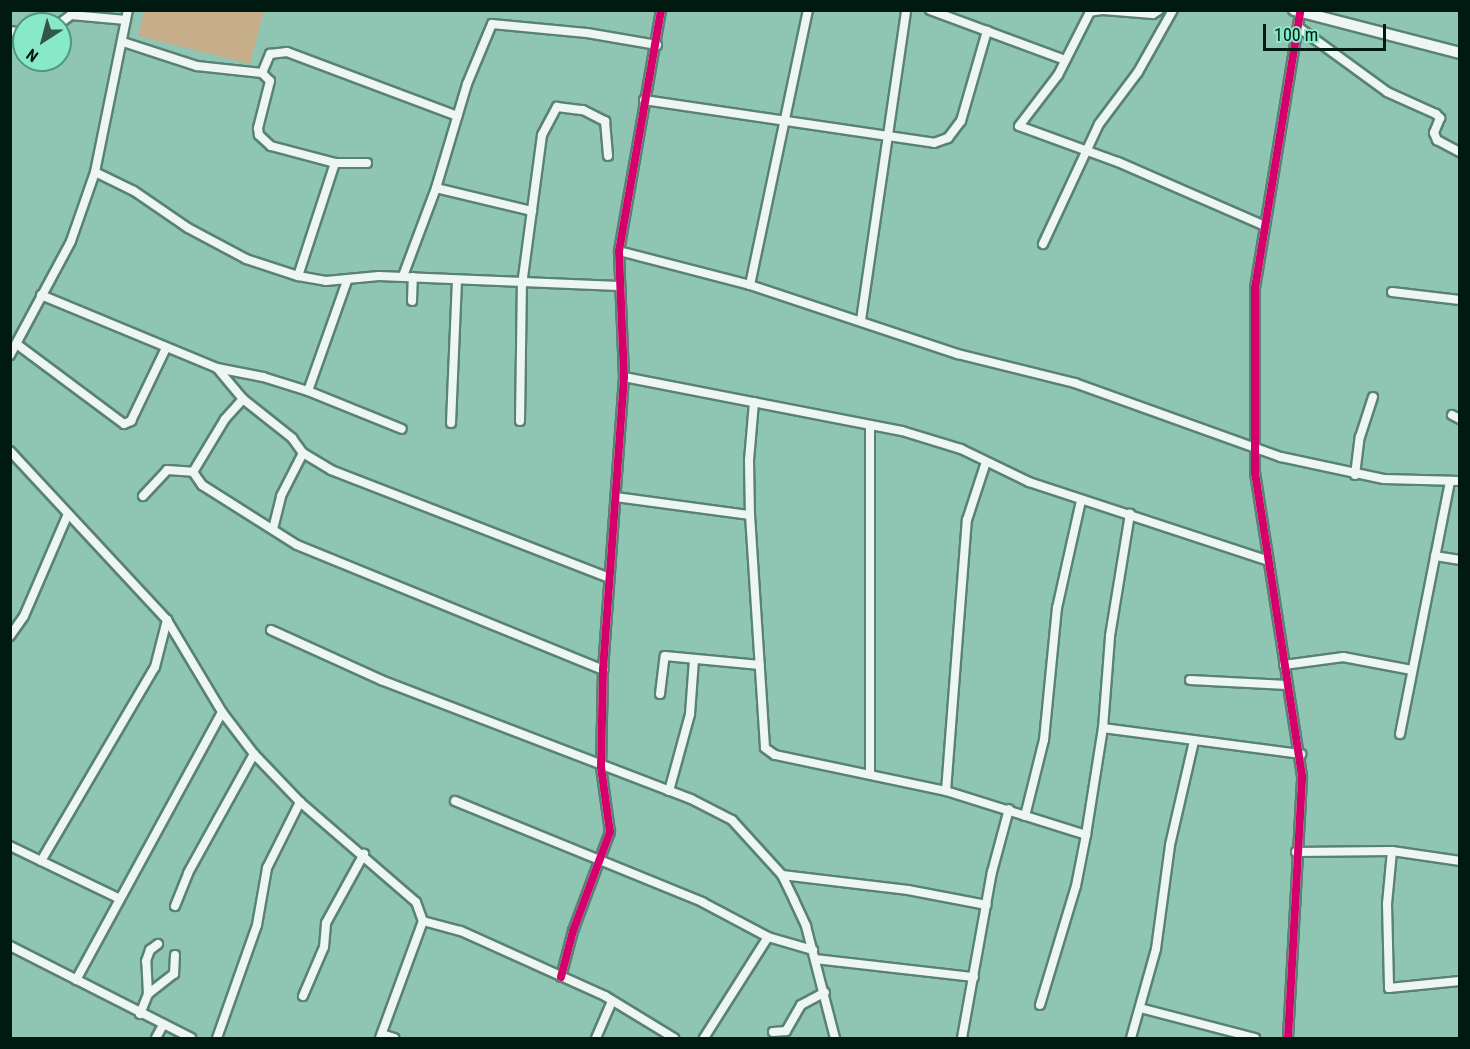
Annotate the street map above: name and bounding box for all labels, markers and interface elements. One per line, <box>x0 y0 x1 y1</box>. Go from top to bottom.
north arrow <box>12 12 72 72</box>
scale bar <box>1266 12 1389 50</box>
text: 100 m <box>1274 24 1318 45</box>
text: N <box>23 45 42 66</box>

